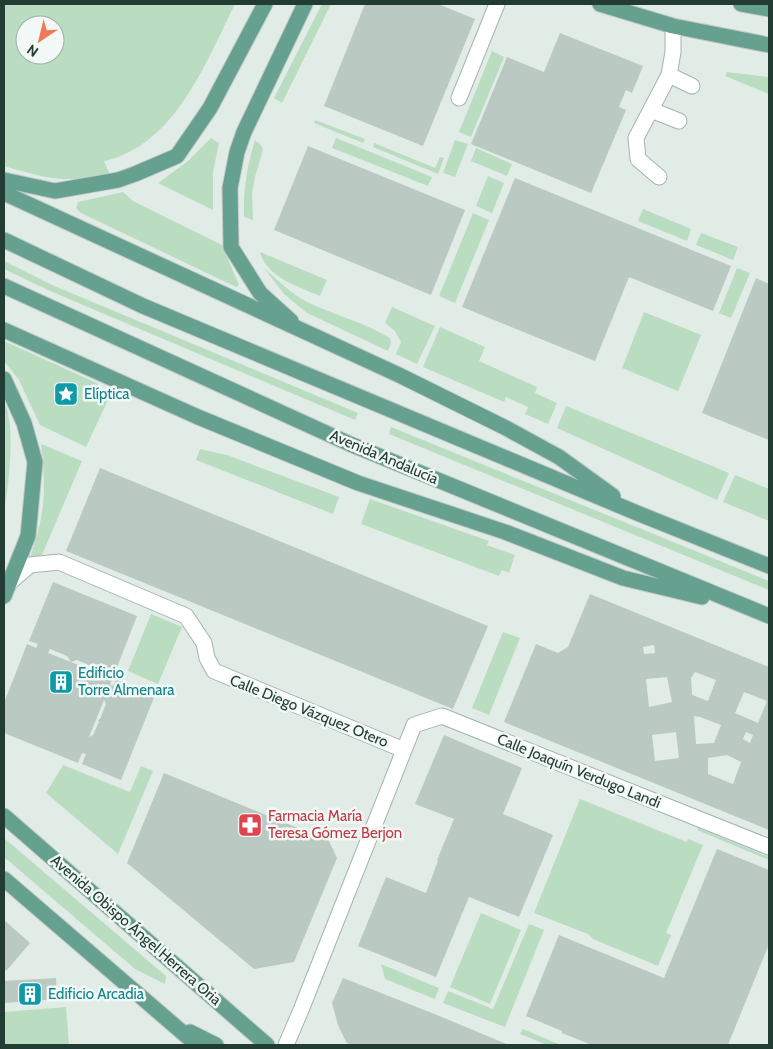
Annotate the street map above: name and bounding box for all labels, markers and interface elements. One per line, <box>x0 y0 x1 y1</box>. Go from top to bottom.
north arrow <box>15 15 65 65</box>
text: N <box>23 40 42 61</box>
place icon: Elíptica <box>53 381 79 407</box>
place label: Elíptica <box>84 385 130 403</box>
street label: Avenida Andalucía <box>327 426 442 488</box>
place label: Edificio Torre Almenara <box>78 664 175 699</box>
building icon: Edificio Torre Almenara <box>48 669 74 695</box>
street label: Calle Diego Vázquez Otero <box>227 671 391 751</box>
street label: Calle Joaquín Verdugo Landi <box>494 730 664 812</box>
place label: Farmacia María Teresa Gómez Berjon <box>268 807 402 842</box>
pharmacy icon: Farmacia María Teresa Gómez Berjon <box>237 812 263 838</box>
street label: Avenida Obispo Ángel Herrera Oria <box>47 850 226 1009</box>
building icon: Edificio Arcadia <box>17 981 43 1007</box>
place label: Edificio Arcadia <box>48 985 145 1003</box>

